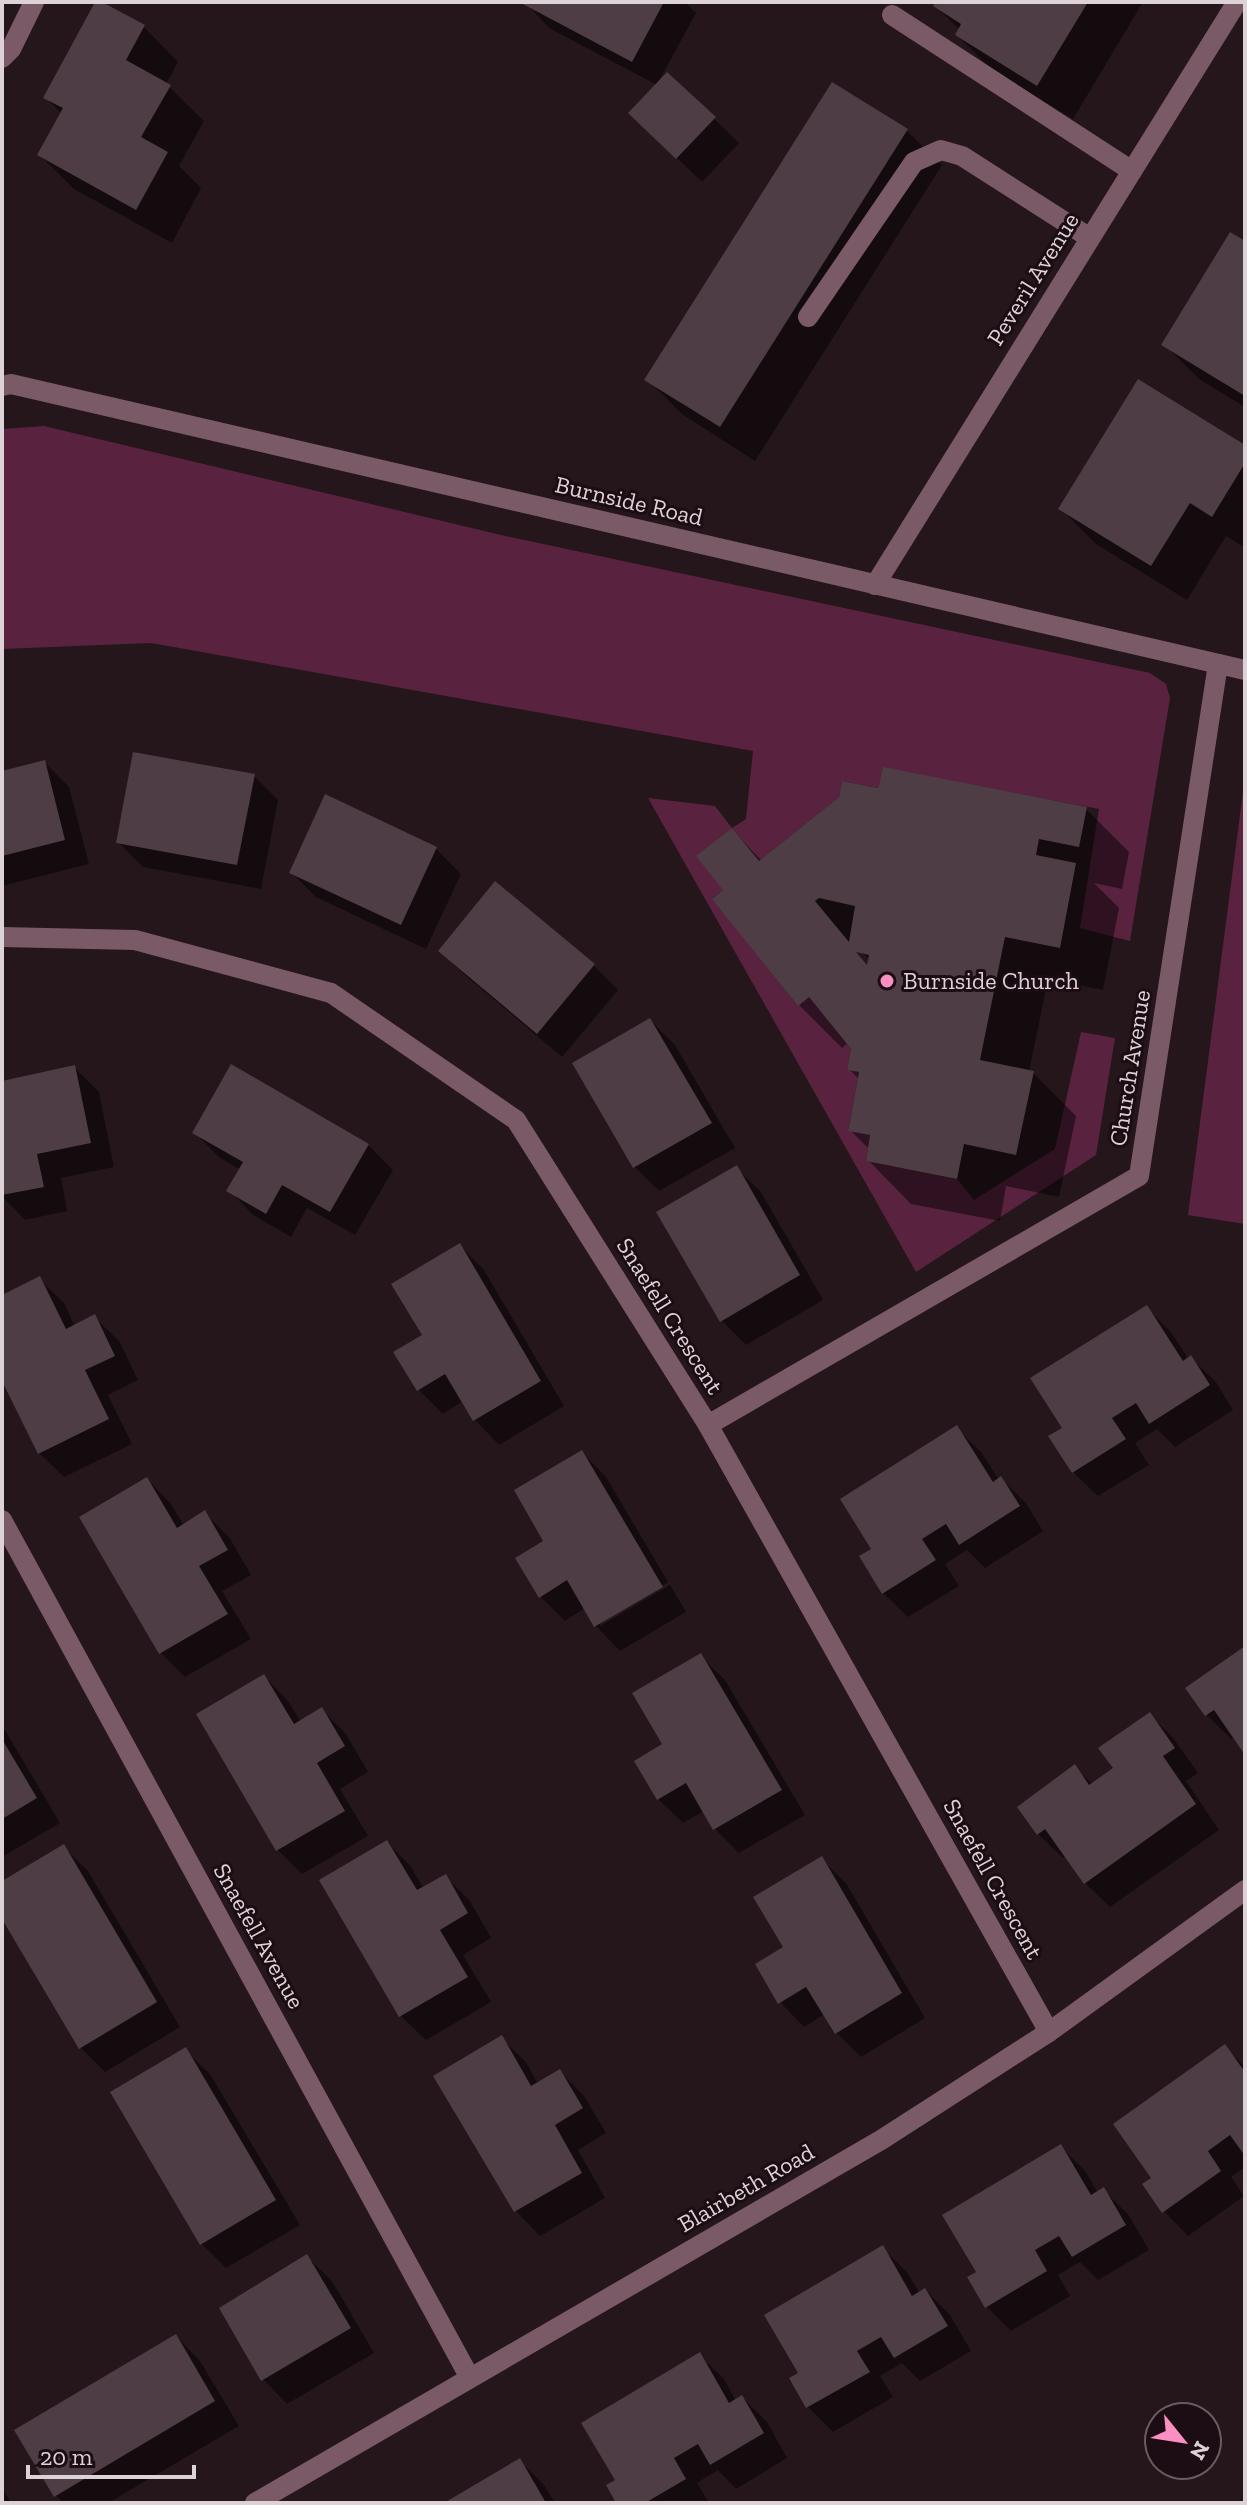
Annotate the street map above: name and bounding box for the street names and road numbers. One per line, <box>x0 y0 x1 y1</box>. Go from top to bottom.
street label: Peveril Avenue <box>980 207 1085 351</box>
street label: Burnside Road <box>553 469 706 532</box>
street label: Church Avenue <box>1103 988 1156 1148</box>
street label: Snaefell Crescent <box>611 1232 730 1399</box>
street label: Snaefell Crescent <box>937 1794 1050 1964</box>
street label: Snaefell Avenue <box>208 1858 311 2014</box>
street label: Blairbeth Road <box>673 2137 819 2238</box>

